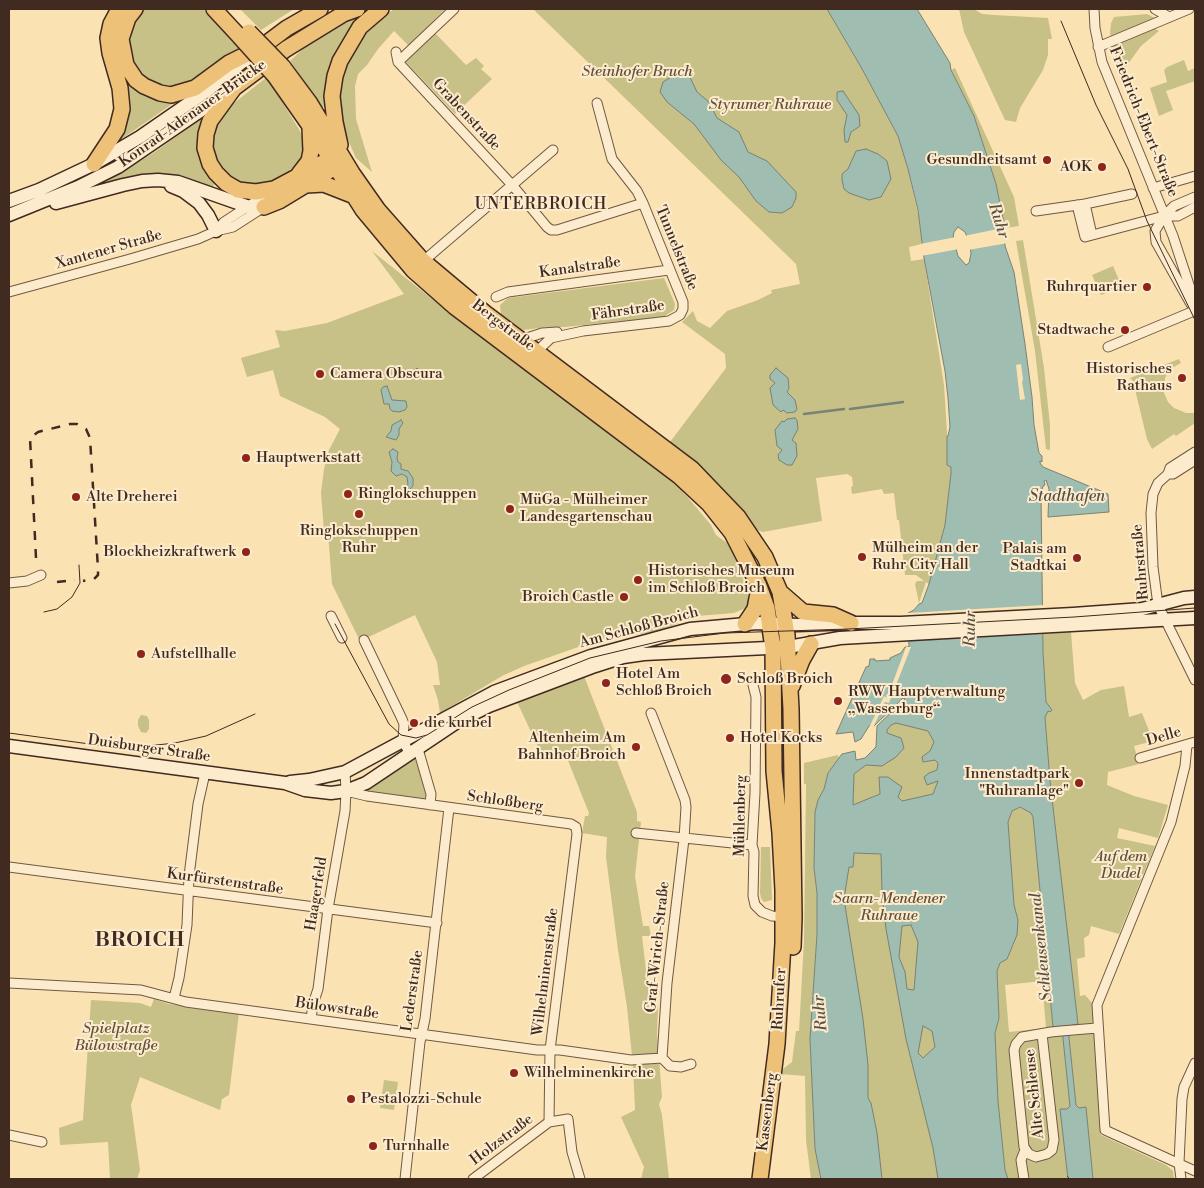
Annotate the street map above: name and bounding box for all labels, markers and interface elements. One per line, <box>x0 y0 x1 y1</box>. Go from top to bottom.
street label: Friedrich-Ebert-Straße <box>1105 44 1181 200</box>
street label: Konrad-Adenauer-Brücke <box>116 56 270 172</box>
park label: Steinhofer Bruch <box>582 63 692 81</box>
street label: Grabenstraße <box>428 75 504 155</box>
park label: Styrumer Ruhraue <box>709 96 831 114</box>
place label: Gesundheitsamt <box>927 151 1037 169</box>
marker: Gesundheitsamt <box>1041 154 1053 166</box>
place label: AOK <box>1060 158 1092 176</box>
marker: AOK <box>1096 161 1108 173</box>
district label: UNTERBROICH <box>473 195 609 215</box>
water label: Ruhr <box>983 201 1013 241</box>
street label: Tunnelstraße <box>651 203 701 293</box>
street label: Xantener Straße <box>54 226 164 274</box>
street label: Kanalstraße <box>538 253 622 283</box>
place label: Ruhrquartier <box>1046 278 1137 296</box>
marker: Ruhrquartier <box>1141 281 1153 293</box>
street label: Bergstraße <box>468 296 538 356</box>
street label: Fährstraße <box>590 297 666 325</box>
place label: Stadtwache <box>1037 321 1115 339</box>
marker: Stadtwache <box>1119 324 1131 336</box>
place label: Historisches Rathaus <box>1086 360 1172 395</box>
place label: Camera Obscura <box>330 365 443 383</box>
marker: Camera Obscura <box>314 368 326 380</box>
marker: Historisches Rathaus <box>1176 372 1188 384</box>
place label: Hauptwerkstatt <box>256 449 361 467</box>
marker: Hauptwerkstatt <box>240 452 252 464</box>
place label: Ringlokschuppen <box>358 485 477 503</box>
water label: Stadthafen <box>1029 487 1105 507</box>
place label: Alte Dreherei <box>86 488 178 506</box>
marker: Ringlokschuppen <box>342 488 354 500</box>
marker: Alte Dreherei <box>70 491 82 503</box>
place label: MüGa - Mülheimer Landesgartenschau <box>520 491 652 526</box>
marker: MüGa - Mülheimer Landesgartenschau <box>504 503 516 515</box>
marker: Ringlokschuppen Ruhr <box>353 508 365 520</box>
place label: Ringlokschuppen Ruhr <box>300 522 418 557</box>
street label: Ruhrstraße <box>1129 523 1153 601</box>
place label: Mülheim an der Ruhr City Hall <box>872 539 978 574</box>
place label: Palais am Stadtkai <box>1003 540 1067 575</box>
place label: Blockheizkraftwerk <box>103 543 236 561</box>
marker: Blockheizkraftwerk <box>240 546 252 558</box>
marker: Mülheim an der Ruhr City Hall <box>856 551 868 563</box>
marker: Palais am Stadtkai <box>1071 552 1083 564</box>
place label: Historisches Museum im Schloß Broich <box>648 562 795 597</box>
marker: Historisches Museum im Schloß Broich <box>632 574 644 586</box>
place label: Broich Castle <box>522 588 614 606</box>
marker: Broich Castle <box>618 591 630 603</box>
street label: Am Schloß Broich <box>577 603 701 653</box>
water label: Ruhr <box>961 611 981 647</box>
place label: Aufstellhalle <box>151 645 237 663</box>
marker: Aufstellhalle <box>135 648 147 660</box>
place label: Hotel Am Schloß Broich <box>616 665 712 700</box>
place label: Schloß Broich <box>737 670 833 688</box>
marker: Schloß Broich <box>719 672 733 686</box>
marker: Hotel Am Schloß Broich <box>600 677 612 689</box>
place label: RWW Hauptverwaltung „Wasserburg“ <box>848 683 1005 718</box>
marker: RWW Hauptverwaltung „Wasserburg“ <box>832 695 844 707</box>
place label: die kurbel <box>424 714 492 732</box>
marker: die kurbel <box>408 717 420 729</box>
street label: Delle <box>1144 723 1184 751</box>
place label: Altenheim Am Bahnhof Broich <box>518 729 626 764</box>
place label: Hotel Kocks <box>740 729 822 747</box>
street label: Duisburger Straße <box>86 731 212 767</box>
marker: Hotel Kocks <box>724 732 736 744</box>
marker: Altenheim Am Bahnhof Broich <box>630 741 642 753</box>
place label: Innenstadtpark "Ruhranlage" <box>965 765 1069 800</box>
street label: Mühlenberg <box>731 775 751 857</box>
marker: Innenstadtpark "Ruhranlage" <box>1073 777 1085 789</box>
street label: Schloßberg <box>466 788 544 816</box>
park label: Auf dem Dudel <box>1095 848 1147 883</box>
street label: Haagerfeld <box>302 856 332 932</box>
street label: Kurfürstenstraße <box>166 865 284 899</box>
street label: Graf-Wirich-Straße <box>642 880 674 1014</box>
park label: Saarn-Mendener Ruhraue <box>833 890 945 925</box>
water label: Schleusenkanal <box>1027 891 1057 1003</box>
street label: Wilhelminenstraße <box>529 907 563 1037</box>
district label: BROICH <box>94 929 186 953</box>
street label: Lederstraße <box>398 949 428 1033</box>
street label: Ruhrufer <box>769 967 791 1031</box>
street label: Bülowstraße <box>294 994 380 1024</box>
water label: Ruhr <box>810 994 832 1032</box>
park label: Spielplatz Bülowstraße <box>75 1020 157 1055</box>
street label: Alte Schleuse <box>1021 1048 1049 1140</box>
place label: Wilhelminenkirche <box>524 1064 654 1082</box>
marker: Wilhelminenkirche <box>508 1067 520 1079</box>
street label: Kassenberg <box>754 1072 782 1152</box>
place label: Pestalozzi-Schule <box>361 1090 482 1108</box>
marker: Pestalozzi-Schule <box>345 1093 357 1105</box>
street label: Holzstraße <box>467 1111 537 1169</box>
place label: Turnhalle <box>383 1137 450 1155</box>
marker: Turnhalle <box>367 1140 379 1152</box>

